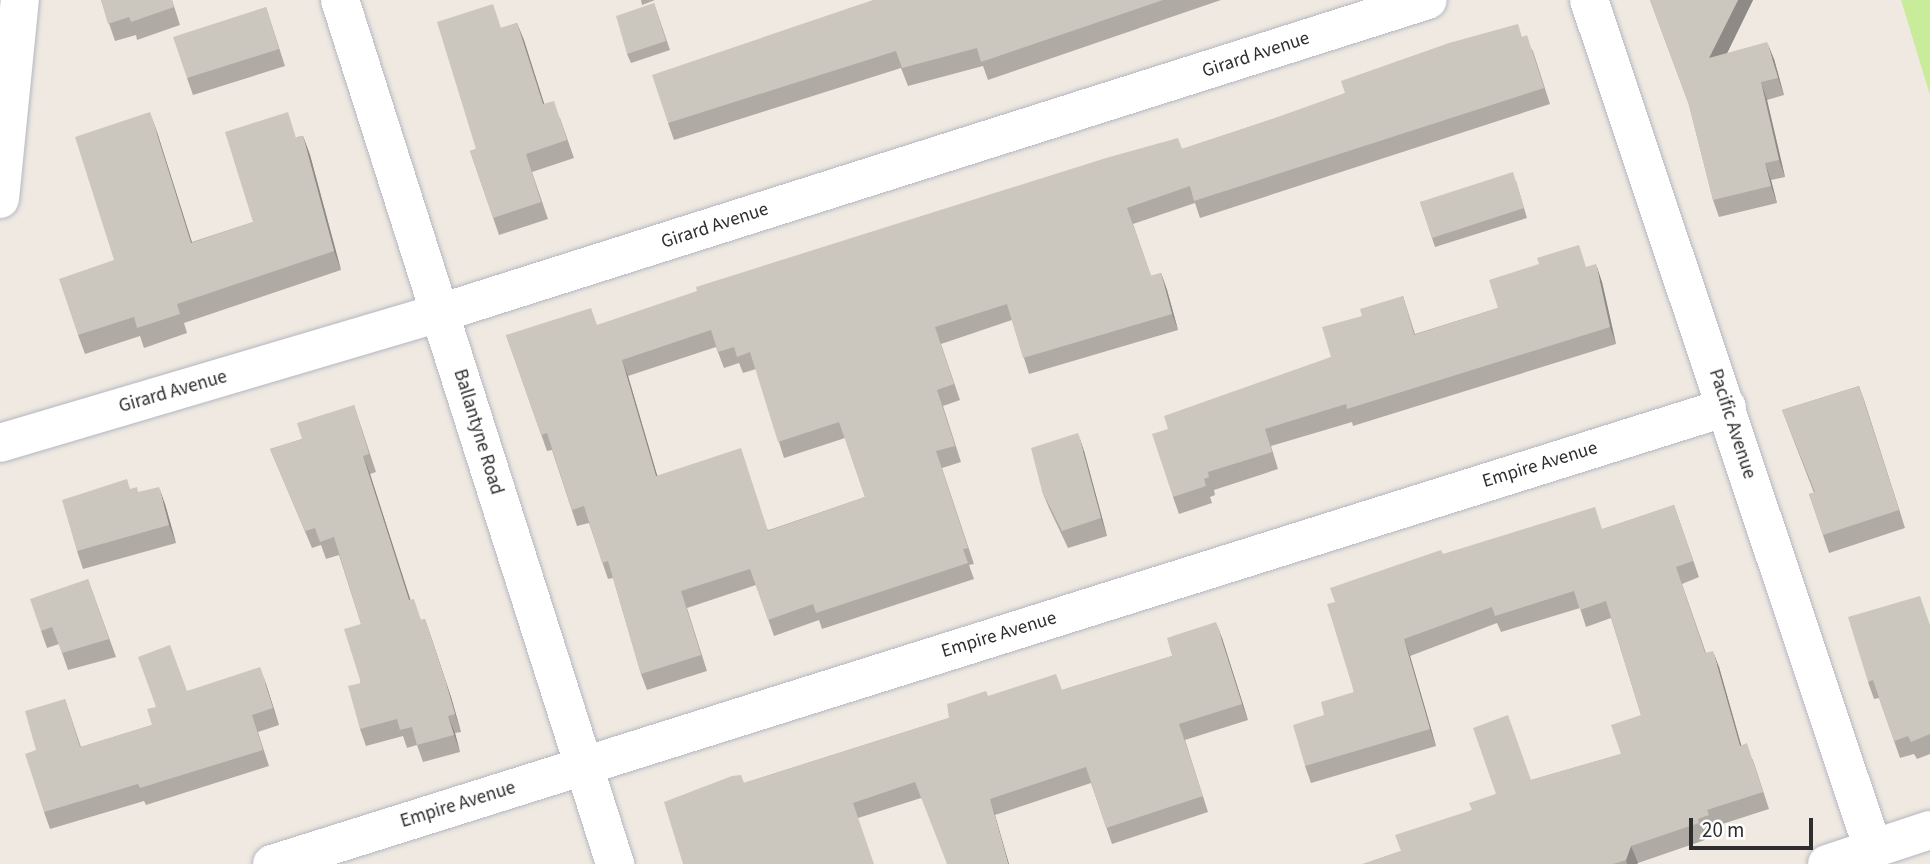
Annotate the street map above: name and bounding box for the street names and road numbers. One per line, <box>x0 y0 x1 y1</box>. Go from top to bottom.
street label: Girard Avenue <box>1199 27 1313 83</box>
street label: Girard Avenue <box>658 198 772 254</box>
street label: Girard Avenue <box>116 366 230 418</box>
street label: Ballantyne Road <box>448 366 508 498</box>
street label: Pacific Avenue <box>1704 366 1760 482</box>
street label: Empire Avenue <box>1480 437 1600 493</box>
street label: Empire Avenue <box>939 607 1059 663</box>
street label: Empire Avenue <box>398 777 518 833</box>

